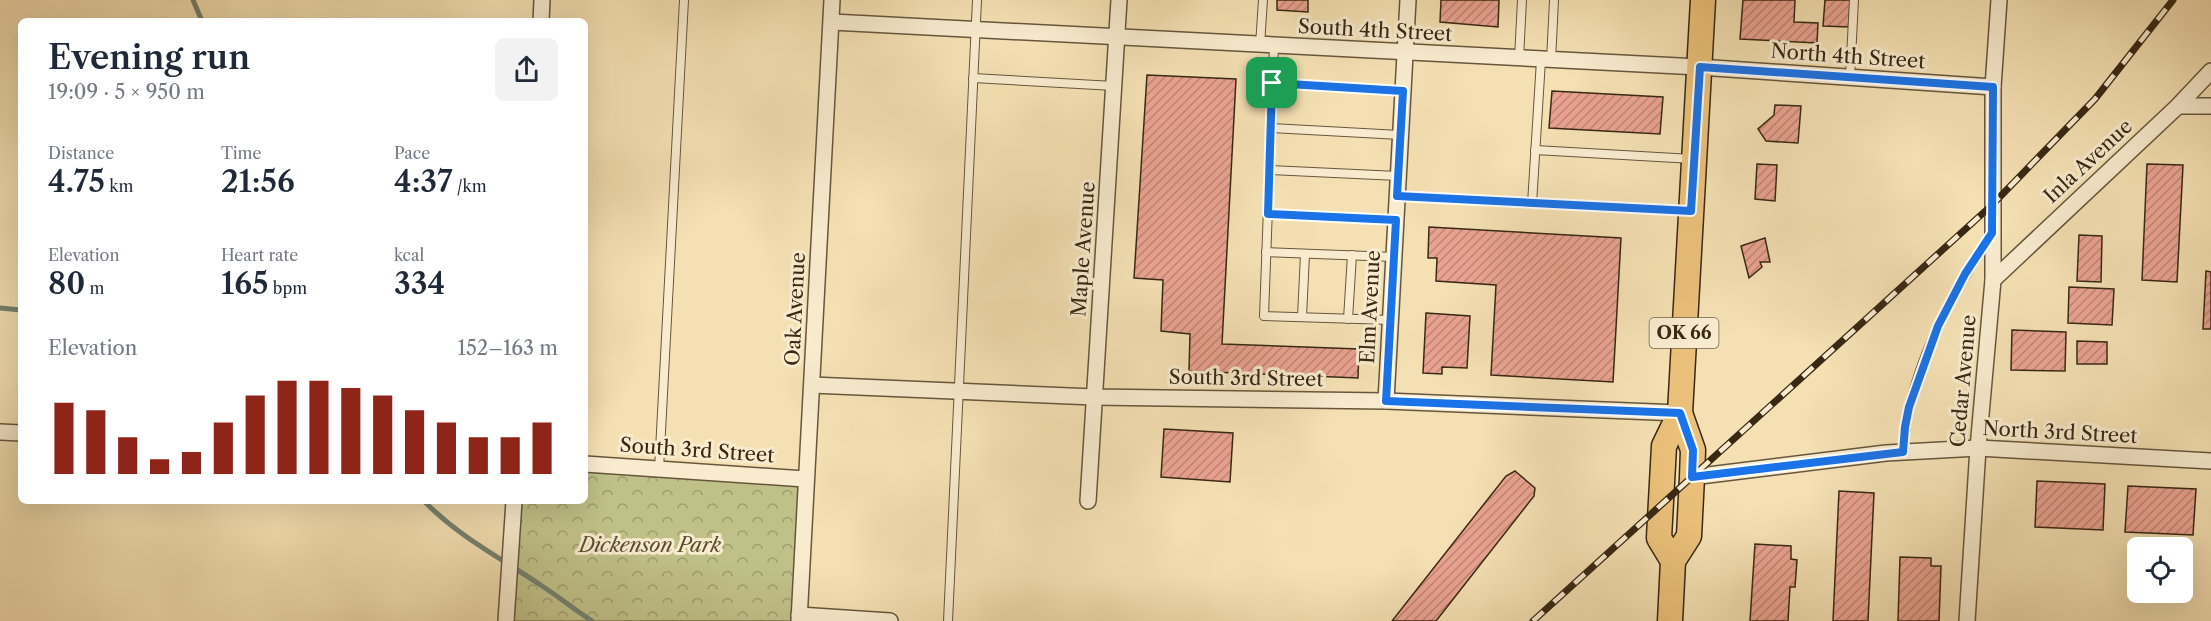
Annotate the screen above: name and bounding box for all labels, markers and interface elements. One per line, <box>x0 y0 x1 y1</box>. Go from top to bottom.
street label: South 4th Street <box>1297 14 1453 46</box>
text: Evening run <box>48 37 250 78</box>
button: share <box>495 38 558 101</box>
street label: North 4th Street <box>1770 39 1926 73</box>
pin <box>1246 57 1297 108</box>
icon: arrive <box>1255 66 1288 99</box>
text: 19:09 · 5 × 950 m <box>48 80 205 104</box>
street label: Inla Avenue <box>2039 114 2137 208</box>
text: Distance <box>48 143 114 163</box>
text: Time <box>221 143 261 163</box>
text: Pace <box>394 143 430 163</box>
text: 4.75 <box>48 163 105 200</box>
text: 21:56 <box>221 163 295 200</box>
text: 4:37 <box>394 163 453 200</box>
text: km <box>105 176 133 196</box>
text: /km <box>453 176 487 196</box>
street label: Maple Avenue <box>1066 180 1100 318</box>
text: Elevation <box>48 245 119 265</box>
text: Heart rate <box>221 245 298 265</box>
text: kcal <box>394 245 424 265</box>
street label: Elm Avenue <box>1355 249 1385 365</box>
street label: Oak Avenue <box>780 251 810 367</box>
text: 80 <box>48 265 85 302</box>
text: 165 <box>221 265 268 302</box>
text: 334 <box>394 265 445 302</box>
text: m <box>85 278 105 298</box>
text: bpm <box>268 278 307 298</box>
street label: Cedar Avenue <box>1945 314 1981 448</box>
road number: OK 66 <box>1650 318 1718 348</box>
text: Elevation <box>48 336 137 360</box>
text: 152–163 m <box>457 336 558 360</box>
street label: South 3rd Street <box>1168 365 1324 391</box>
street label: North 3rd Street <box>1982 416 2138 448</box>
street label: South 3rd Street <box>619 433 775 467</box>
park label: Dickenson Park <box>577 533 722 557</box>
map controls <box>2127 537 2193 603</box>
button: locate <box>2127 537 2193 603</box>

